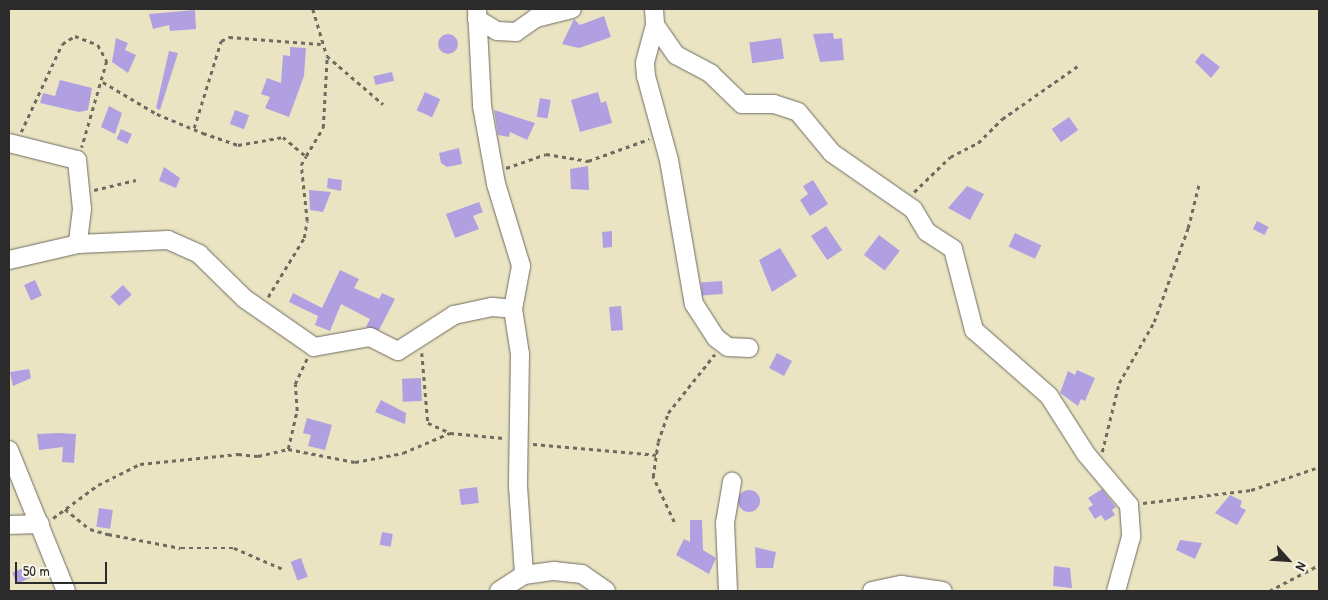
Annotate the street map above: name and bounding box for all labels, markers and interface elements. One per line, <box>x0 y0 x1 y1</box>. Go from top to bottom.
north arrow <box>1263 535 1313 585</box>
scale bar <box>18 552 110 584</box>
text: N <box>1292 559 1312 574</box>
text: 50 m <box>23 560 50 581</box>

